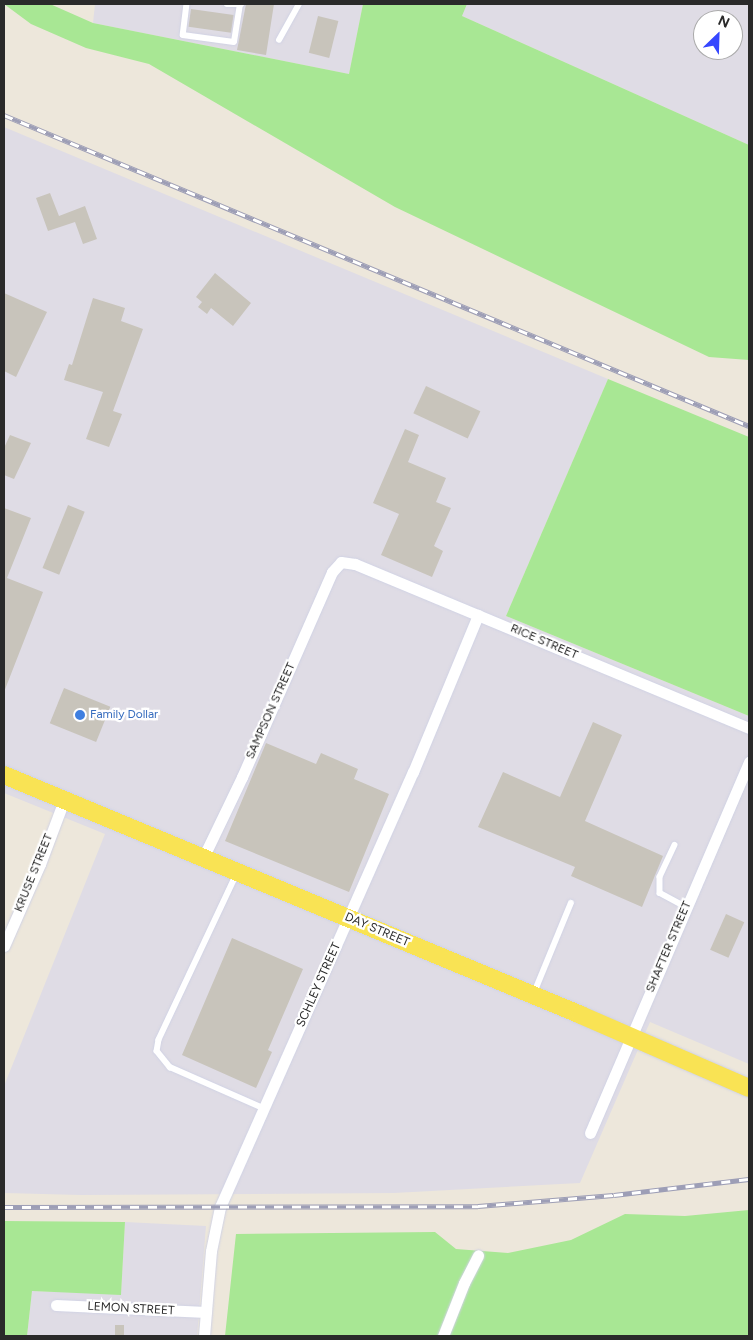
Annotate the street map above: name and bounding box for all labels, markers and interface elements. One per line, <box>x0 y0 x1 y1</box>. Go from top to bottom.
north arrow <box>693 10 743 60</box>
text: N <box>715 12 732 32</box>
street label: RICE STREET <box>508 621 580 663</box>
street label: SAMPSON STREET <box>243 661 299 761</box>
place label: Family Dollar <box>90 708 158 722</box>
marker: Family Dollar <box>74 709 86 721</box>
street label: KRUSE STREET <box>12 832 56 914</box>
street label: SHAFTER STREET <box>643 899 695 995</box>
street label: DAY STREET <box>343 910 411 950</box>
street label: SCHLEY STREET <box>294 941 344 1029</box>
street label: LEMON STREET <box>87 1300 175 1318</box>

